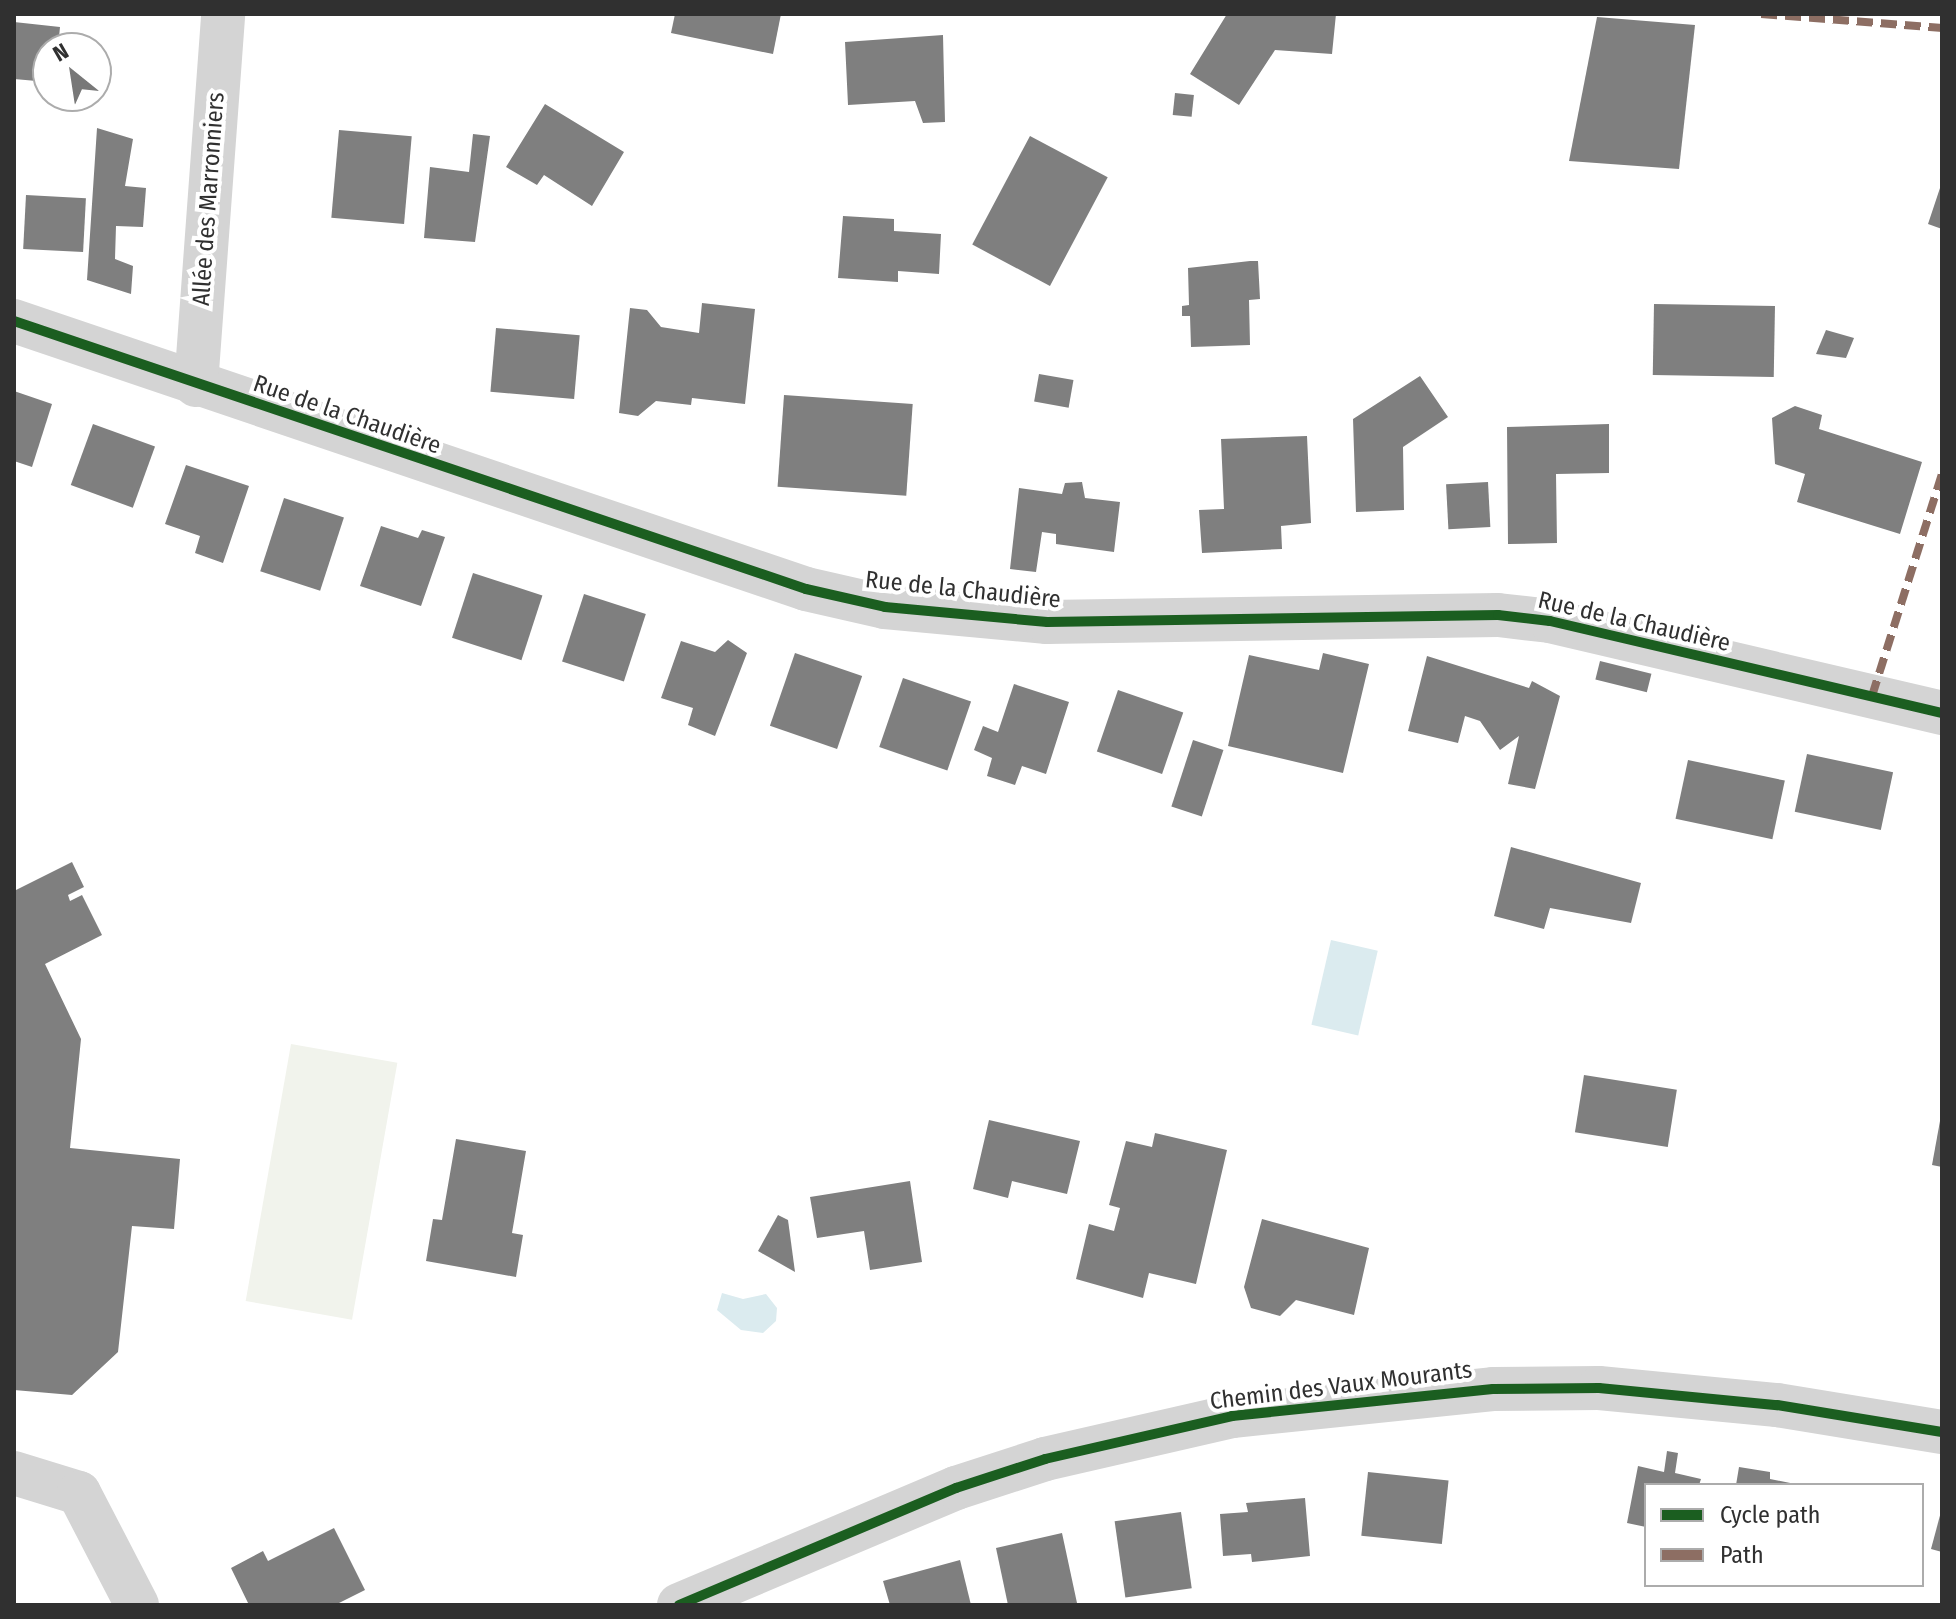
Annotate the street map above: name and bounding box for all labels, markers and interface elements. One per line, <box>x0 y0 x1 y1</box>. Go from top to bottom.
north arrow <box>32 32 112 112</box>
text: N <box>48 38 73 68</box>
street label: Allée des Marronniers <box>187 91 231 307</box>
street label: Rue de la Chaudière <box>249 369 445 461</box>
street label: Rue de la Chaudière <box>864 565 1062 615</box>
street label: Rue de la Chaudière <box>1535 586 1733 658</box>
street label: Chemin des Vaux Mourants <box>1208 1356 1474 1416</box>
legend <box>1644 1483 1924 1587</box>
text: Cycle path <box>1720 1501 1820 1529</box>
text: Path <box>1720 1541 1764 1569</box>

